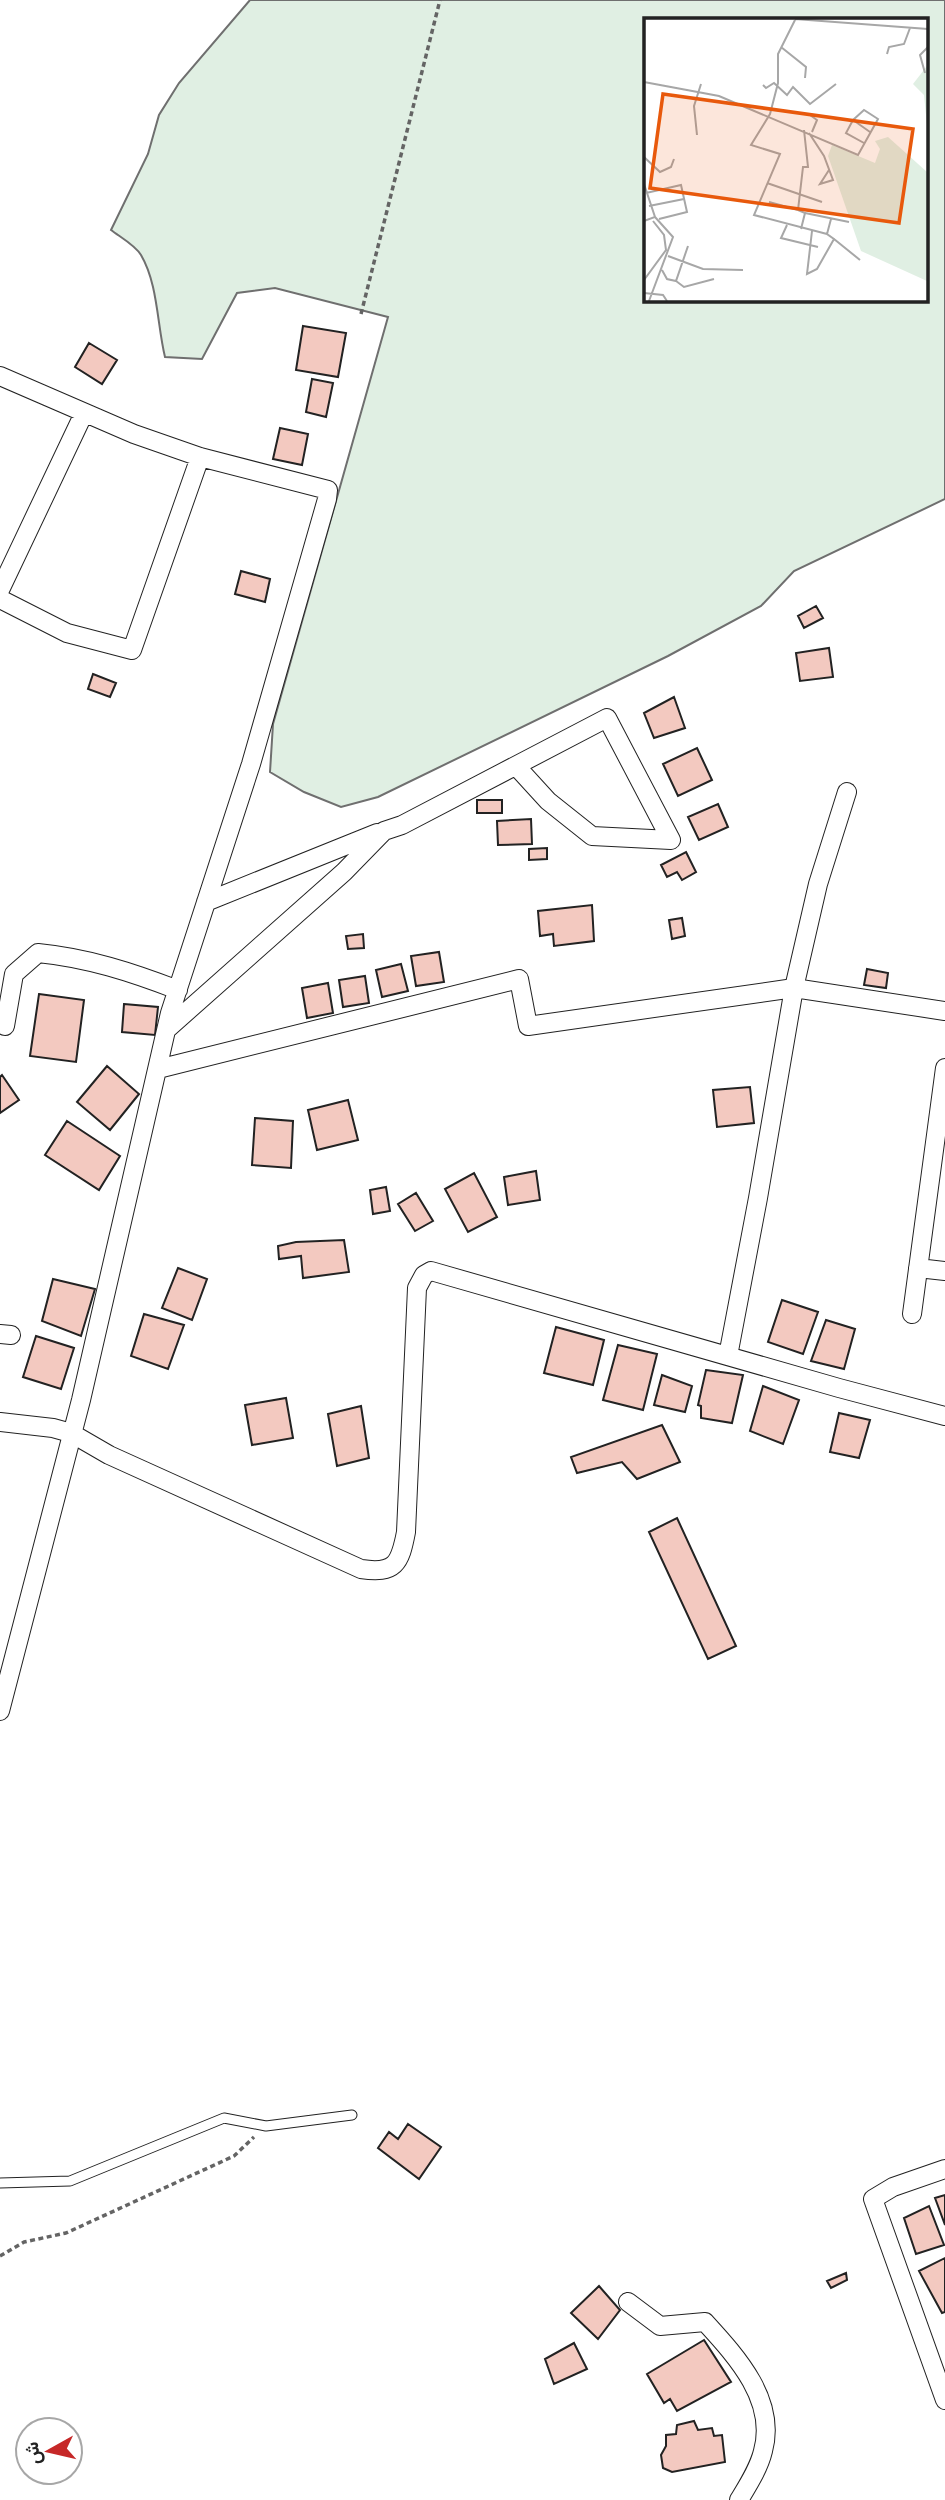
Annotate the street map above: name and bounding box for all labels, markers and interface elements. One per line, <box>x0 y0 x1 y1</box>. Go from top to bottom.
inset map <box>644 18 928 301</box>
north arrow <box>14 2416 84 2486</box>
text: ش <box>20 2440 46 2466</box>

